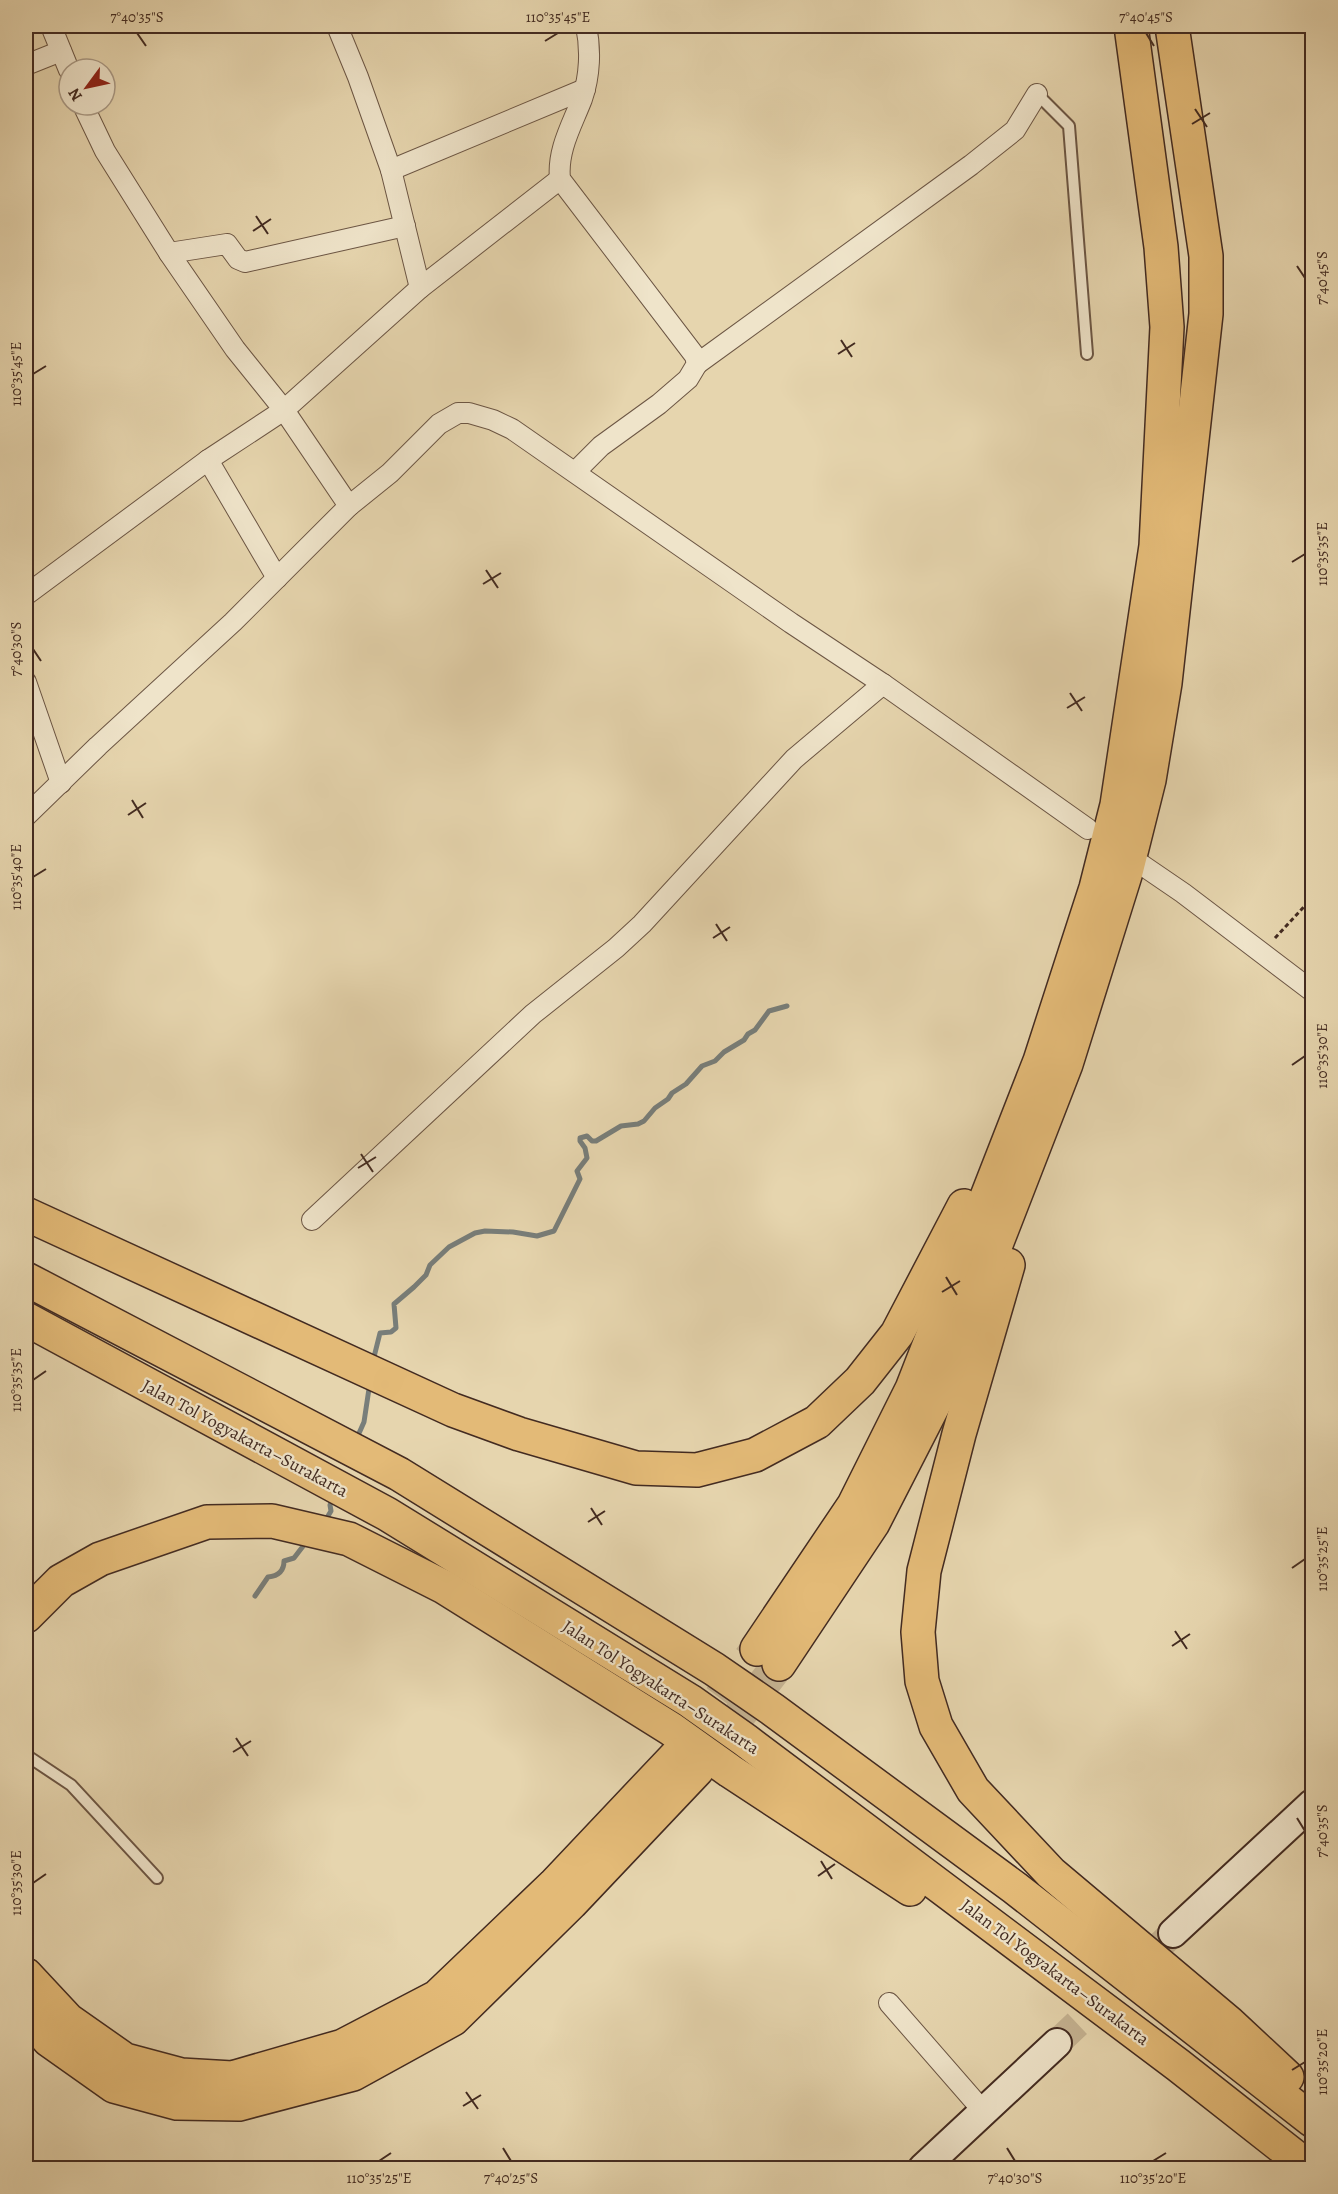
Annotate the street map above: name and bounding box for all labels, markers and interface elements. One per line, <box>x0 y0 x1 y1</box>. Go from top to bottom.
text: 7°40'35"S <box>110 7 164 27</box>
text: 110°35'45"E <box>526 7 590 27</box>
text: 7°40'45"S <box>1119 7 1173 27</box>
north arrow <box>57 57 117 117</box>
text: N <box>63 83 88 106</box>
text: 7°40'45"S <box>1312 251 1332 305</box>
text: 110°35'45"E <box>6 342 26 406</box>
text: 110°35'35"E <box>1312 522 1332 586</box>
text: 7°40'30"S <box>6 622 26 676</box>
text: 110°35'40"E <box>6 844 26 910</box>
text: 110°35'30"E <box>1312 1023 1332 1089</box>
text: 110°35'35"E <box>6 1348 26 1412</box>
street label: Jalan Tol Yogyakarta–Surakarta <box>138 1373 353 1503</box>
text: 110°35'25"E <box>1312 1526 1332 1592</box>
street label: Jalan Tol Yogyakarta–Surakarta <box>558 1614 765 1760</box>
text: 7°40'35"S <box>1312 1804 1332 1858</box>
text: 110°35'30"E <box>6 1850 26 1916</box>
street label: Jalan Tol Yogyakarta–Surakarta <box>956 1893 1155 2051</box>
text: 110°35'20"E <box>1312 2029 1332 2095</box>
text: 110°35'25"E <box>346 2168 412 2188</box>
text: 7°40'25"S <box>484 2168 538 2188</box>
text: 7°40'30"S <box>988 2168 1042 2188</box>
text: 110°35'20"E <box>1120 2168 1186 2188</box>

